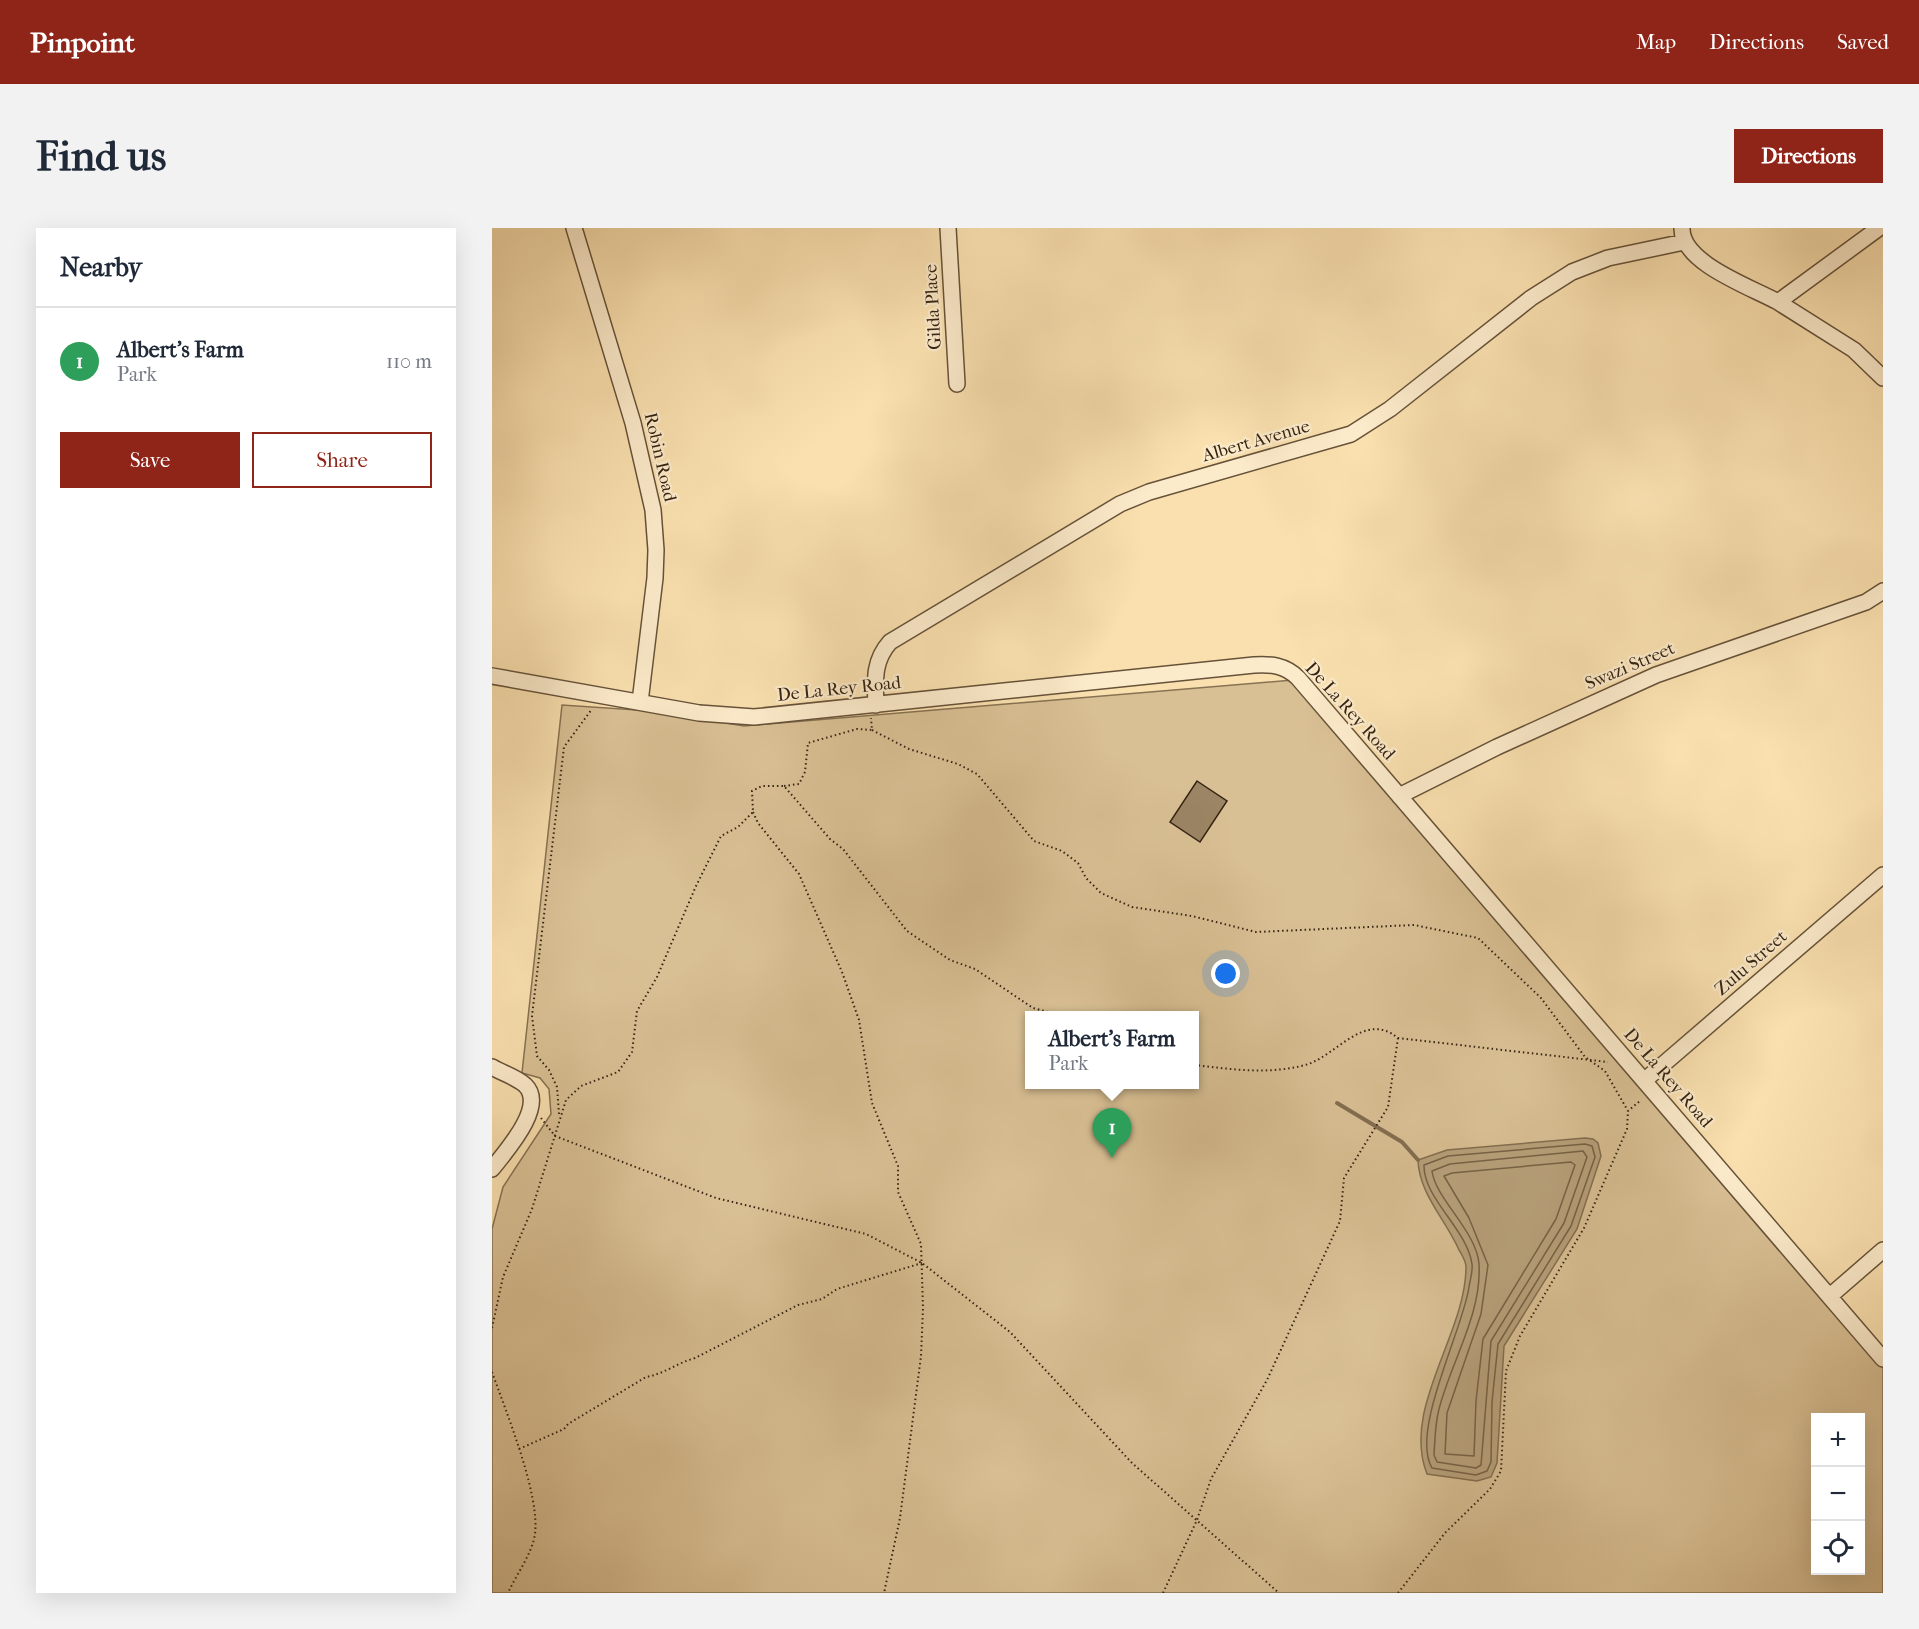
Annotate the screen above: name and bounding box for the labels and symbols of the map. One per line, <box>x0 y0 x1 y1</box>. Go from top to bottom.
street label: Gilda Place <box>920 263 946 350</box>
street label: Robin Road <box>640 410 680 504</box>
street label: Albert Avenue <box>1199 416 1312 467</box>
street label: Swazi Street <box>1582 638 1678 694</box>
street label: De La Rey Road <box>1301 658 1400 764</box>
street label: De La Rey Road <box>776 672 902 706</box>
street label: Zulu Street <box>1711 926 1792 1000</box>
your location <box>1211 959 1240 988</box>
street label: De La Rey Road <box>1619 1024 1717 1132</box>
pin: 1 <box>1092 1108 1132 1158</box>

